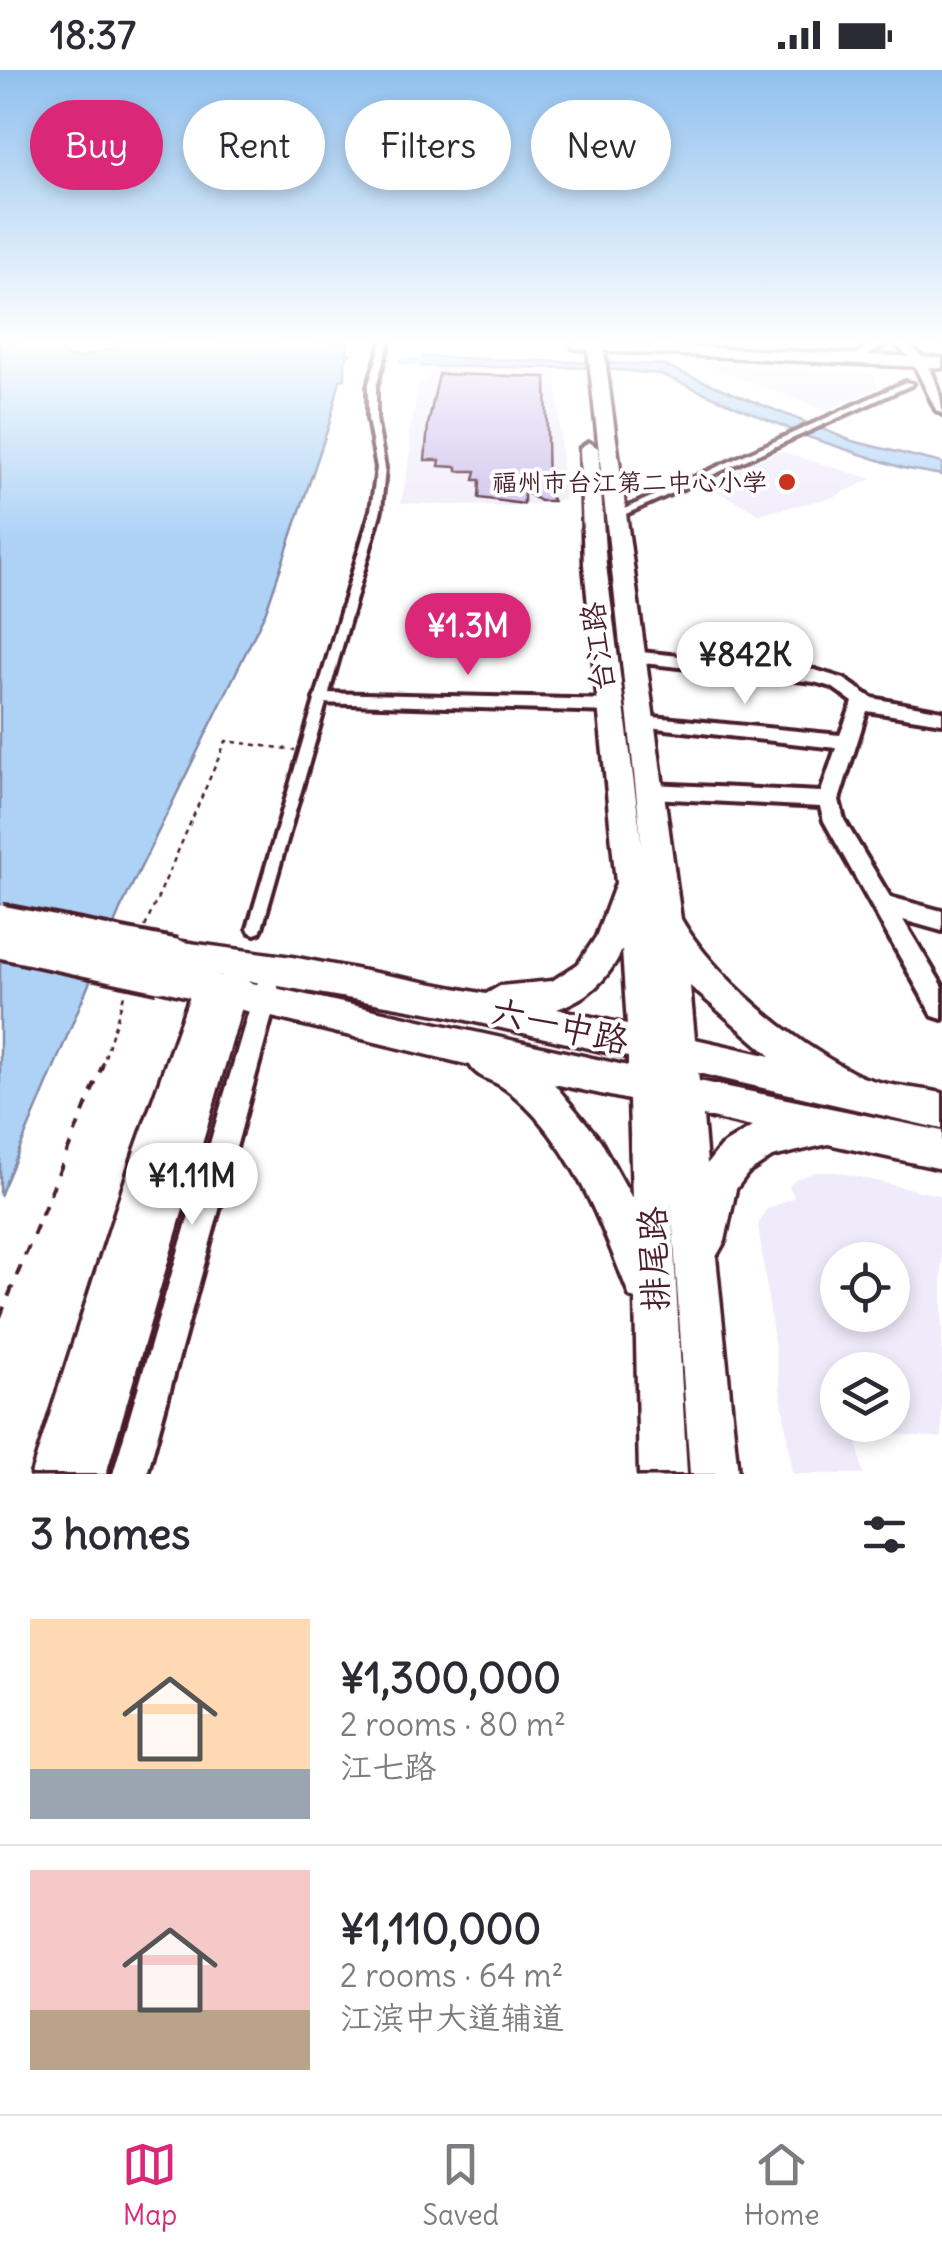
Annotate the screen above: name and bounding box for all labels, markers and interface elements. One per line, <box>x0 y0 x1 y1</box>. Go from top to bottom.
text: 18:37 <box>50 12 136 59</box>
chip: Buy <box>30 100 163 190</box>
chip: Rent <box>183 100 325 190</box>
chip: Filters <box>345 100 511 190</box>
chip: New <box>531 100 671 190</box>
place label: 福州市台江第二中心小学 <box>492 466 767 498</box>
marker: 福州市台江第二中心小学 <box>776 471 798 493</box>
pin: ¥1.3M <box>398 593 538 678</box>
street label: 台江路 <box>573 600 621 694</box>
text: ¥1.3M <box>427 605 509 646</box>
pin: ¥842K <box>675 622 815 707</box>
text: ¥842K <box>699 634 791 675</box>
street label: 六一中路 <box>487 988 633 1062</box>
pin: ¥1.11M <box>111 1143 273 1228</box>
text: ¥1.11M <box>148 1155 236 1196</box>
street label: 排尾路 <box>629 1206 677 1312</box>
map controls <box>820 1242 910 1442</box>
button: locate <box>820 1242 910 1332</box>
button: layers <box>820 1352 910 1442</box>
icon: filters <box>857 1507 912 1562</box>
text: 3 homes <box>30 1508 190 1560</box>
text: ¥1,300,000 <box>340 1652 561 1704</box>
icon: home <box>110 1659 230 1779</box>
text: 2 rooms · 80 m² <box>340 1704 566 1745</box>
text: 江七路 <box>340 1746 436 1787</box>
text: ¥1,110,000 <box>340 1903 541 1955</box>
icon: home <box>110 1910 230 2030</box>
text: 2 rooms · 64 m² <box>340 1955 563 1996</box>
text: 江滨中大道辅道 <box>340 1997 564 2038</box>
tab: Map <box>122 2137 177 2233</box>
tab: Saved <box>422 2137 499 2233</box>
tab: Home <box>744 2137 820 2233</box>

